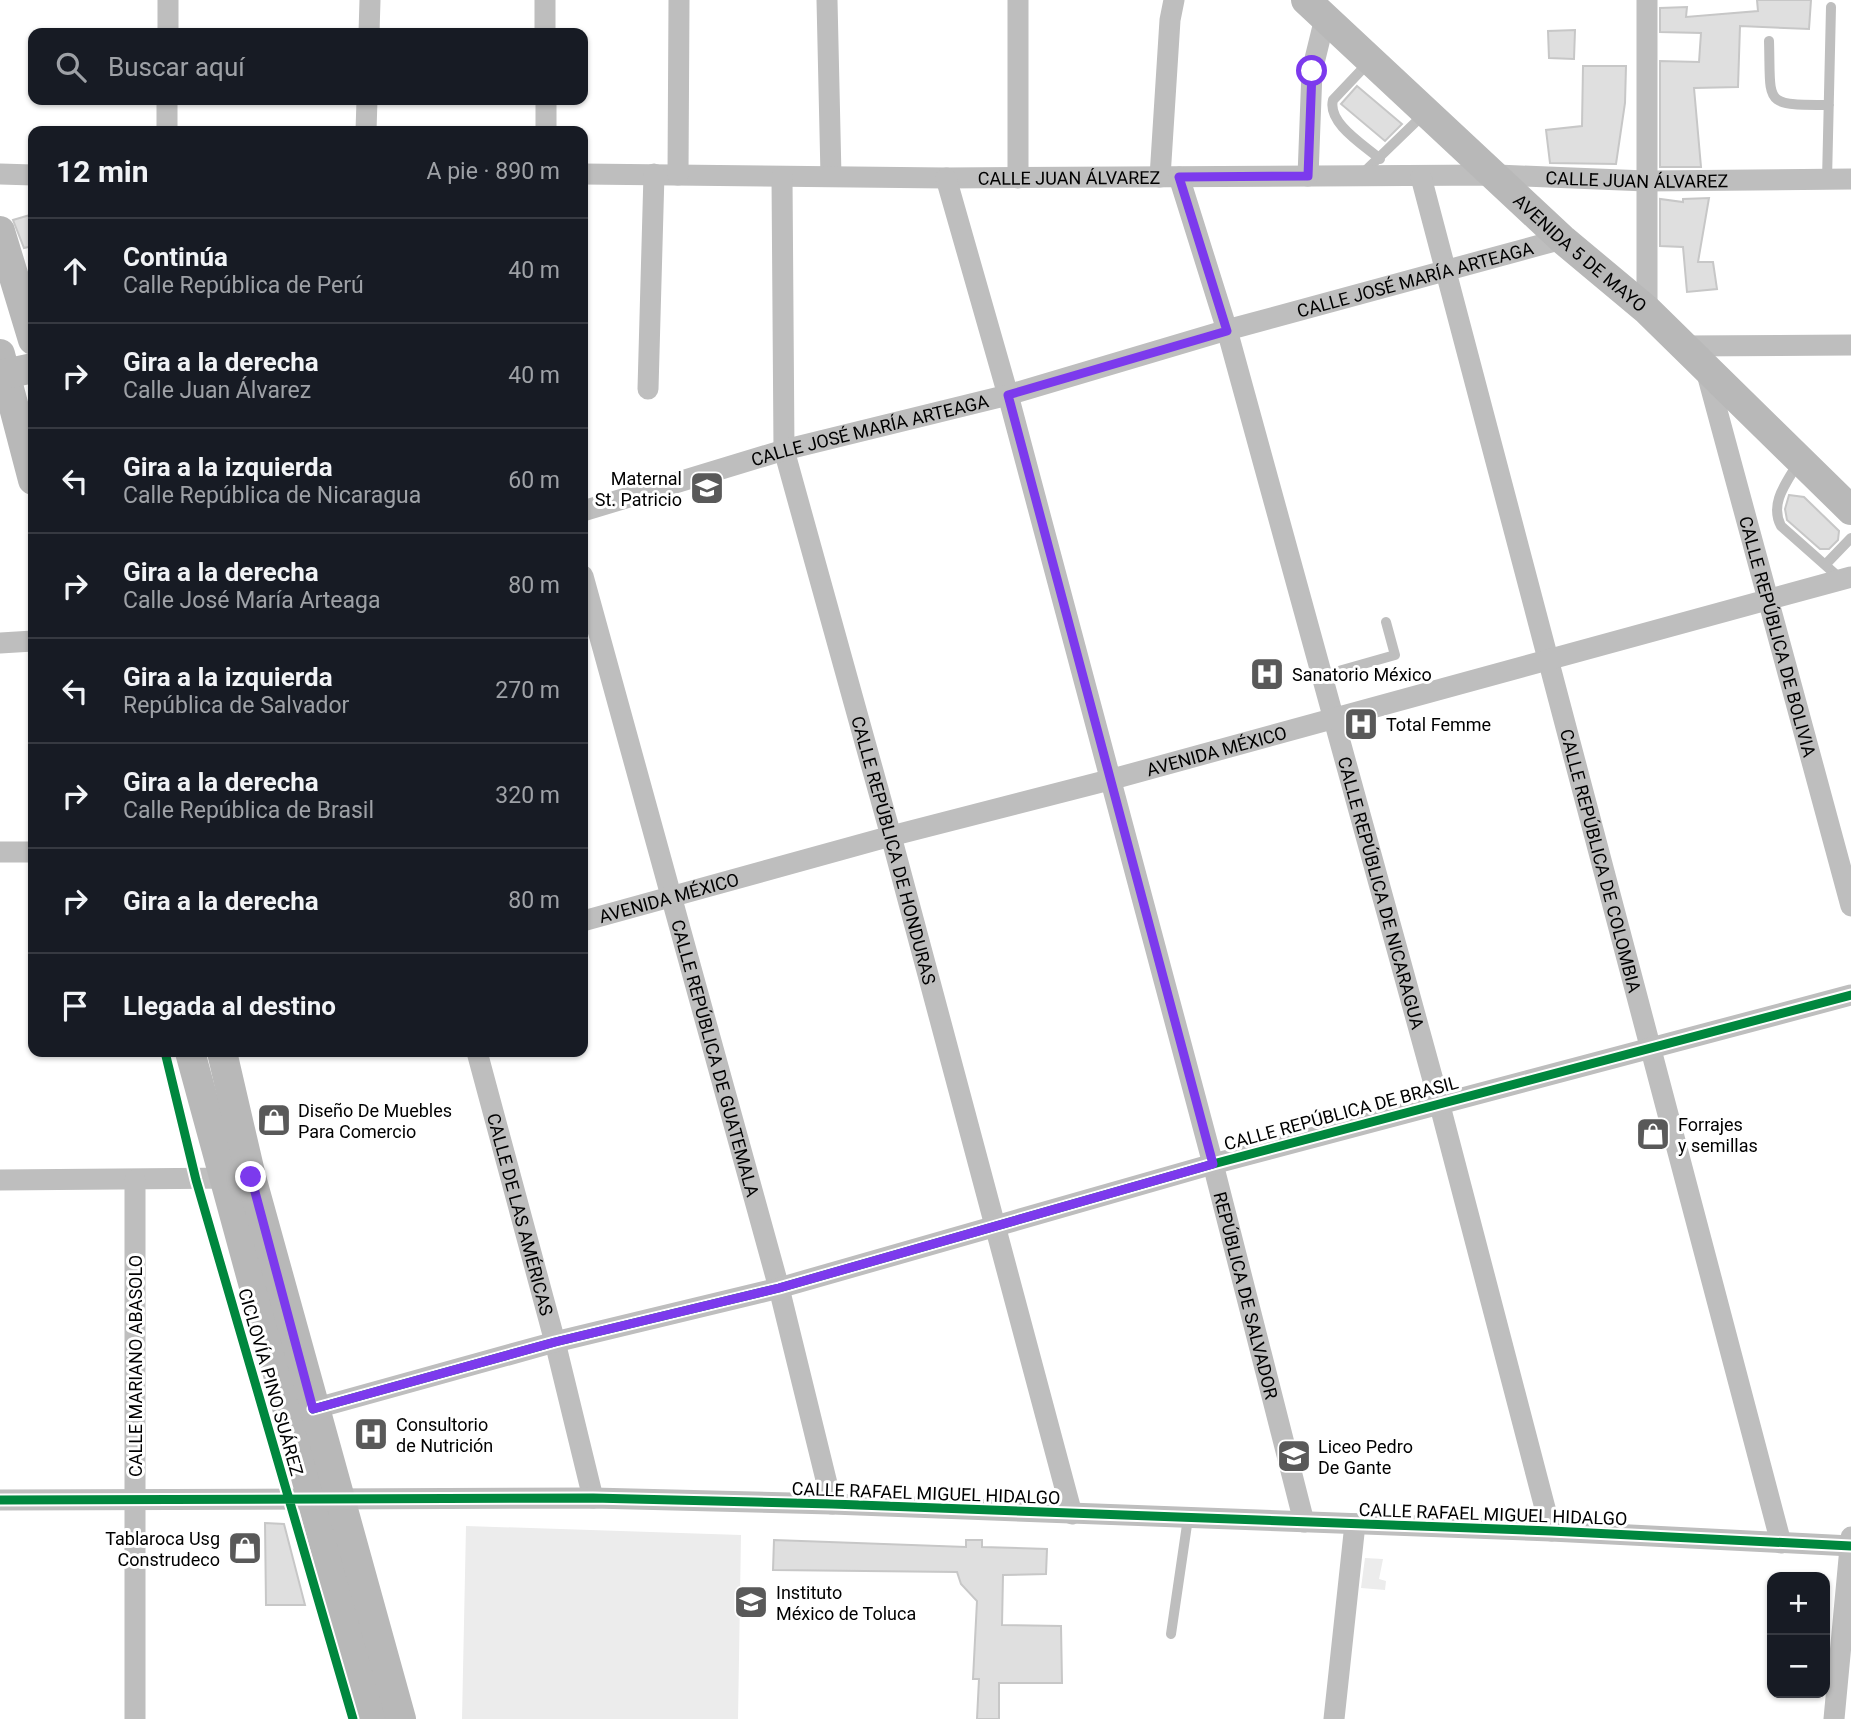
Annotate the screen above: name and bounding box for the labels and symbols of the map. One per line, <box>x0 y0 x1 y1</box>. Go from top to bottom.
route start <box>1296 55 1327 86</box>
street label: CALLE JUAN ÁLVAREZ <box>978 166 1161 188</box>
street label: CALLE JUAN ÁLVAREZ <box>1545 166 1728 192</box>
street label: AVENIDA 5 DE MAYO <box>1510 189 1651 316</box>
street label: CALLE JOSÉ MARÍA ARTEAGA <box>1295 237 1536 321</box>
street label: CALLE JOSÉ MARÍA ARTEAGA <box>748 390 991 470</box>
place label: Maternal St. Patricio <box>595 468 682 510</box>
school or university icon: Maternal St. Patricio <box>688 469 726 507</box>
street label: CALLE REPÚBLICA DE BOLIVIA <box>1735 514 1821 759</box>
hospital icon: Sanatorio México <box>1248 655 1286 693</box>
place label: Sanatorio México <box>1292 664 1432 685</box>
hospital icon: Total Femme <box>1342 705 1380 743</box>
street label: CALLE REPÚBLICA DE HONDURAS <box>848 713 941 987</box>
place label: Total Femme <box>1386 714 1491 735</box>
street label: AVENIDA MÉXICO <box>1144 721 1289 780</box>
street label: CALLE REPÚBLICA DE COLOMBIA <box>1556 727 1646 995</box>
street label: CALLE REPÚBLICA DE NICARAGUA <box>1334 754 1429 1032</box>
street label: AVENIDA MÉXICO <box>596 868 741 927</box>
street label: CALLE REPÚBLICA DE GUATEMALA <box>668 917 764 1199</box>
street label: CALLE REPÚBLICA DE BRASIL <box>1222 1072 1461 1154</box>
place label: Diseño De Muebles Para Comercio <box>298 1100 452 1142</box>
shop icon: Diseño De Muebles Para Comercio <box>255 1101 293 1139</box>
street label: CALLE DE LAS AMÉRICAS <box>483 1111 558 1318</box>
place label: Forrajes y semillas <box>1678 1114 1758 1156</box>
shop icon: Forrajes y semillas <box>1634 1115 1672 1153</box>
route end <box>235 1161 266 1192</box>
street label: REPÚBLICA DE SALVADOR <box>1210 1189 1283 1401</box>
street label: CALLE MARIANO ABASOLO <box>125 1255 146 1477</box>
street label: CICLOVÍA PINO SUÁREZ <box>234 1286 308 1478</box>
place label: Consultorio de Nutrición <box>396 1414 493 1456</box>
hospital icon: Consultorio de Nutrición <box>352 1415 390 1453</box>
place label: Liceo Pedro De Gante <box>1318 1436 1413 1478</box>
school or university icon: Liceo Pedro De Gante <box>1275 1437 1313 1475</box>
street label: CALLE RAFAEL MIGUEL HIDALGO <box>791 1478 1061 1508</box>
street label: CALLE RAFAEL MIGUEL HIDALGO <box>1358 1499 1628 1529</box>
place label: Tablaroca Usg Construdeco <box>105 1528 220 1570</box>
shop icon: Tablaroca Usg Construdeco <box>226 1529 264 1567</box>
place label: Instituto México de Toluca <box>776 1582 916 1624</box>
school or university icon: Instituto México de Toluca <box>732 1583 770 1621</box>

